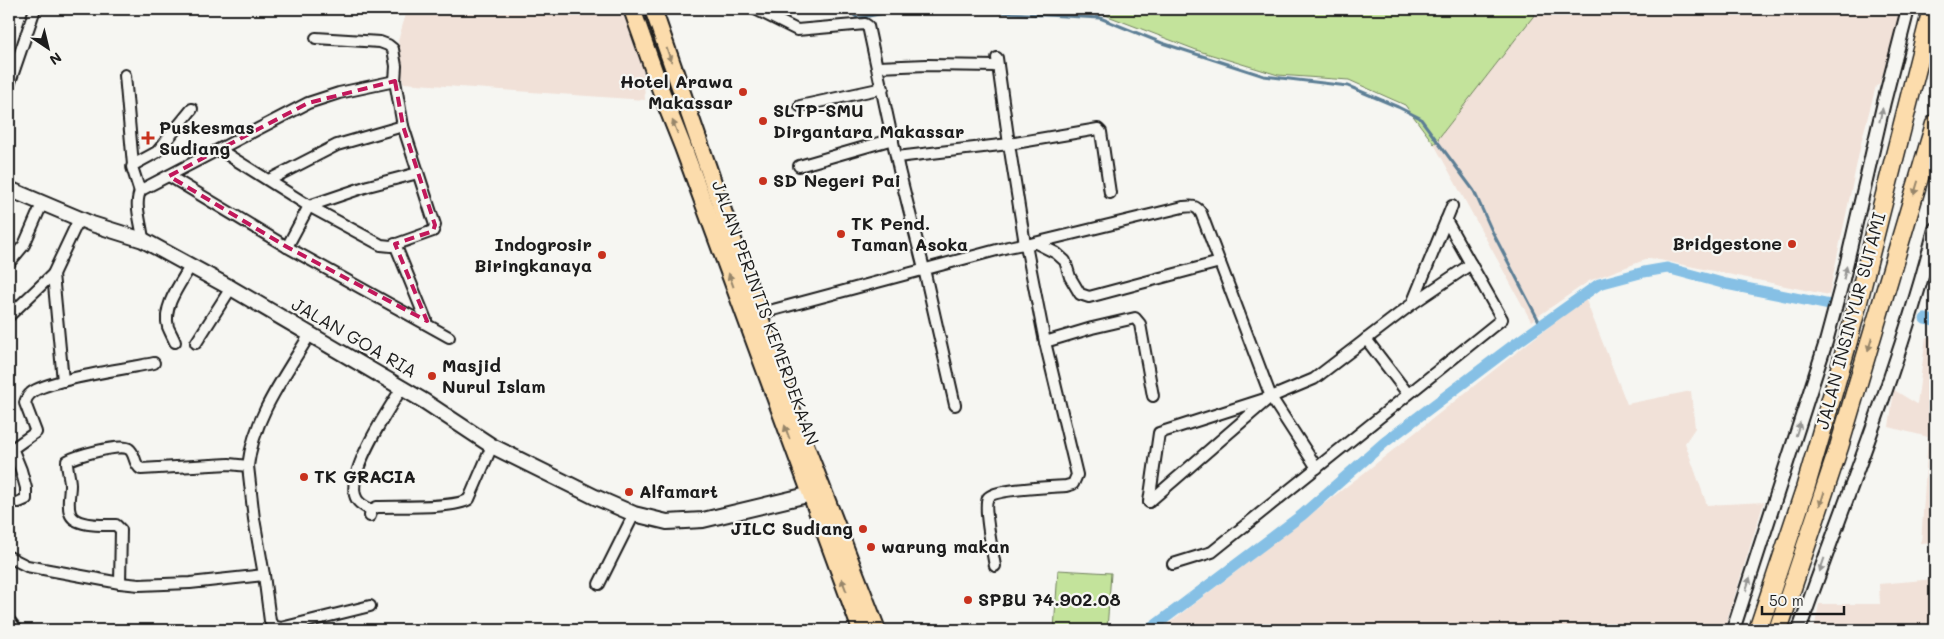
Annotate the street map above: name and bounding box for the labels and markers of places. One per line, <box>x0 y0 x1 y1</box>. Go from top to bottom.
place label: Hotel Arawa Makassar <box>620 69 733 114</box>
marker: Hotel Arawa Makassar <box>737 86 749 98</box>
place label: SLTP-SMU Dirgantara Makassar <box>773 98 964 143</box>
place label: Puskesmas Sudiang <box>159 115 255 160</box>
marker: SLTP-SMU Dirgantara Makassar <box>757 115 769 127</box>
marker: Puskesmas Sudiang <box>141 131 155 145</box>
place label: SD Negeri Pai <box>773 168 901 192</box>
marker: SD Negeri Pai <box>757 175 769 187</box>
place label: TK Pend. Taman Asoka <box>851 211 968 256</box>
marker: TK Pend. Taman Asoka <box>835 228 847 240</box>
place label: Bridgestone <box>1673 231 1782 255</box>
place label: Indogrosir Biringkanaya <box>474 232 592 277</box>
marker: Bridgestone <box>1786 238 1798 250</box>
marker: Indogrosir Biringkanaya <box>596 249 608 261</box>
place label: Masjid Nurul Islam <box>442 353 545 398</box>
marker: Masjid Nurul Islam <box>426 370 438 382</box>
place label: TK GRACIA <box>314 464 416 488</box>
marker: TK GRACIA <box>298 471 310 483</box>
place label: Alfamart <box>639 479 718 503</box>
marker: Alfamart <box>623 486 635 498</box>
place label: JILC Sudiang <box>731 516 853 540</box>
marker: JILC Sudiang <box>857 523 869 535</box>
place label: warung makan <box>881 534 1010 558</box>
marker: warung makan <box>865 541 877 553</box>
place label: SPBU 74.902.08 <box>978 587 1121 611</box>
marker: SPBU 74.902.08 <box>962 594 974 606</box>

